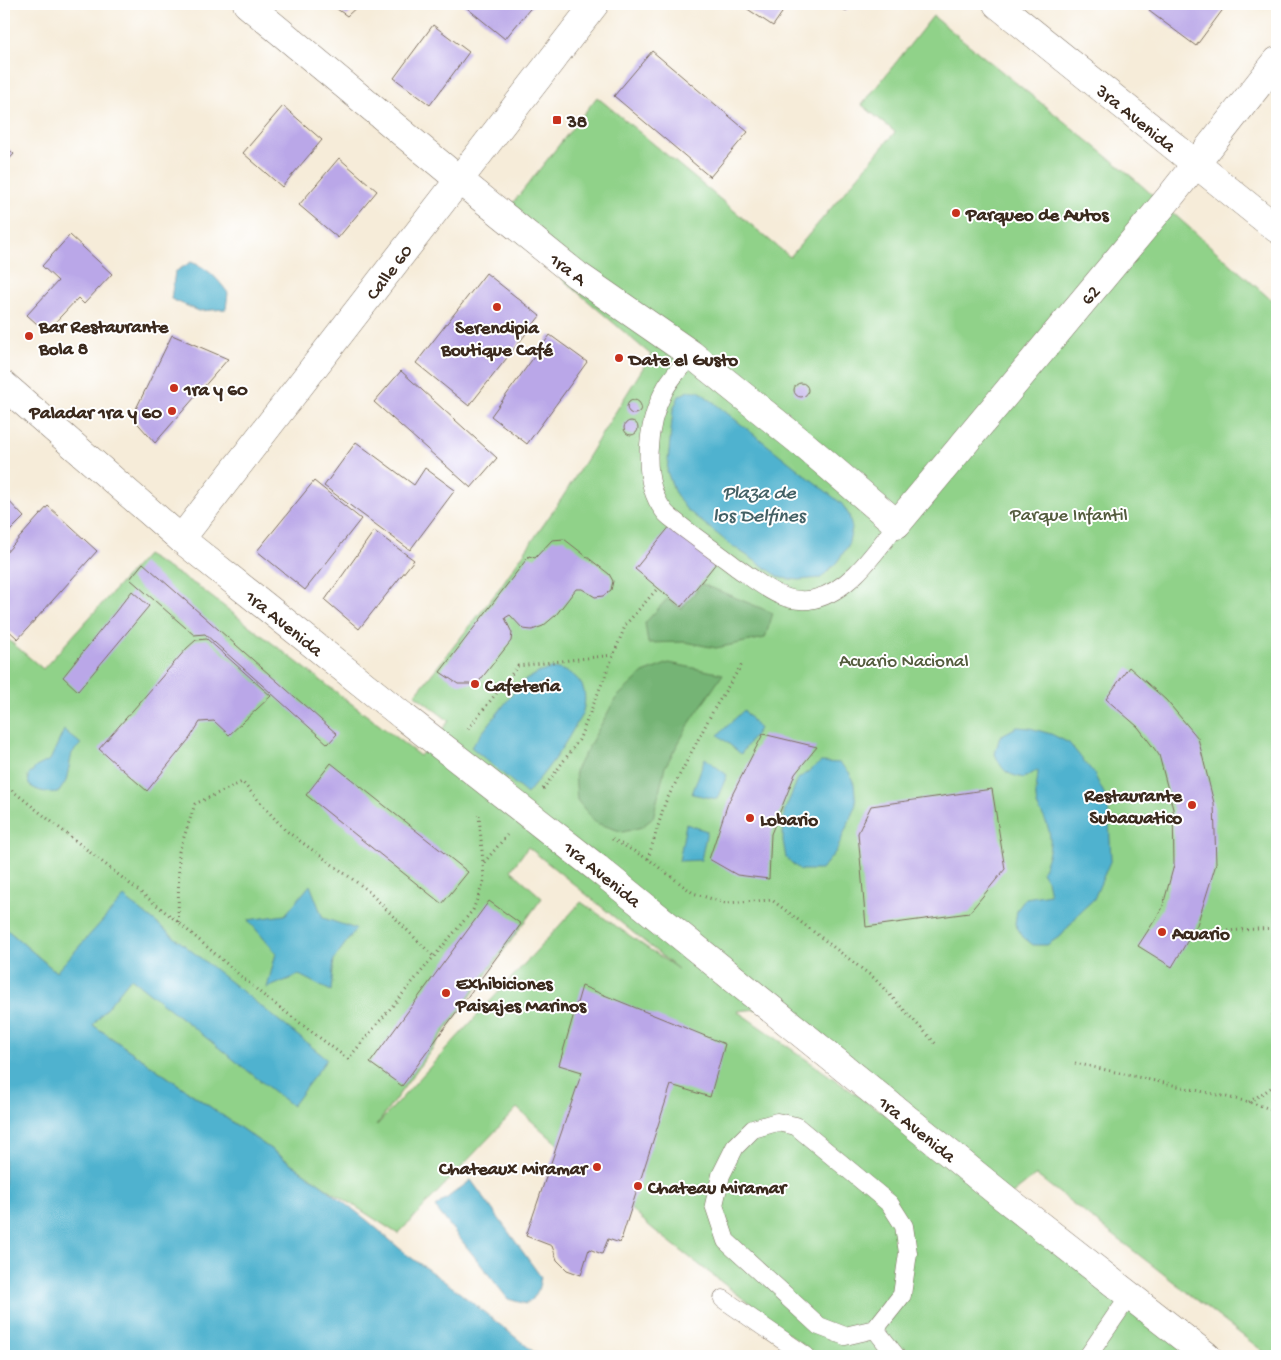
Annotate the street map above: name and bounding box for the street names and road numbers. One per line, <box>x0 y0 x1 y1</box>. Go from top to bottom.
street label: 3ra Avenida <box>1090 80 1180 160</box>
street label: Calle 60 <box>362 240 419 306</box>
street label: 1ra A <box>543 249 591 293</box>
street label: 62 <box>1077 282 1107 311</box>
street label: 1ra Avenida <box>238 586 328 664</box>
street label: 1ra Avenida <box>556 837 646 915</box>
street label: 1ra Avenida <box>871 1092 961 1170</box>

